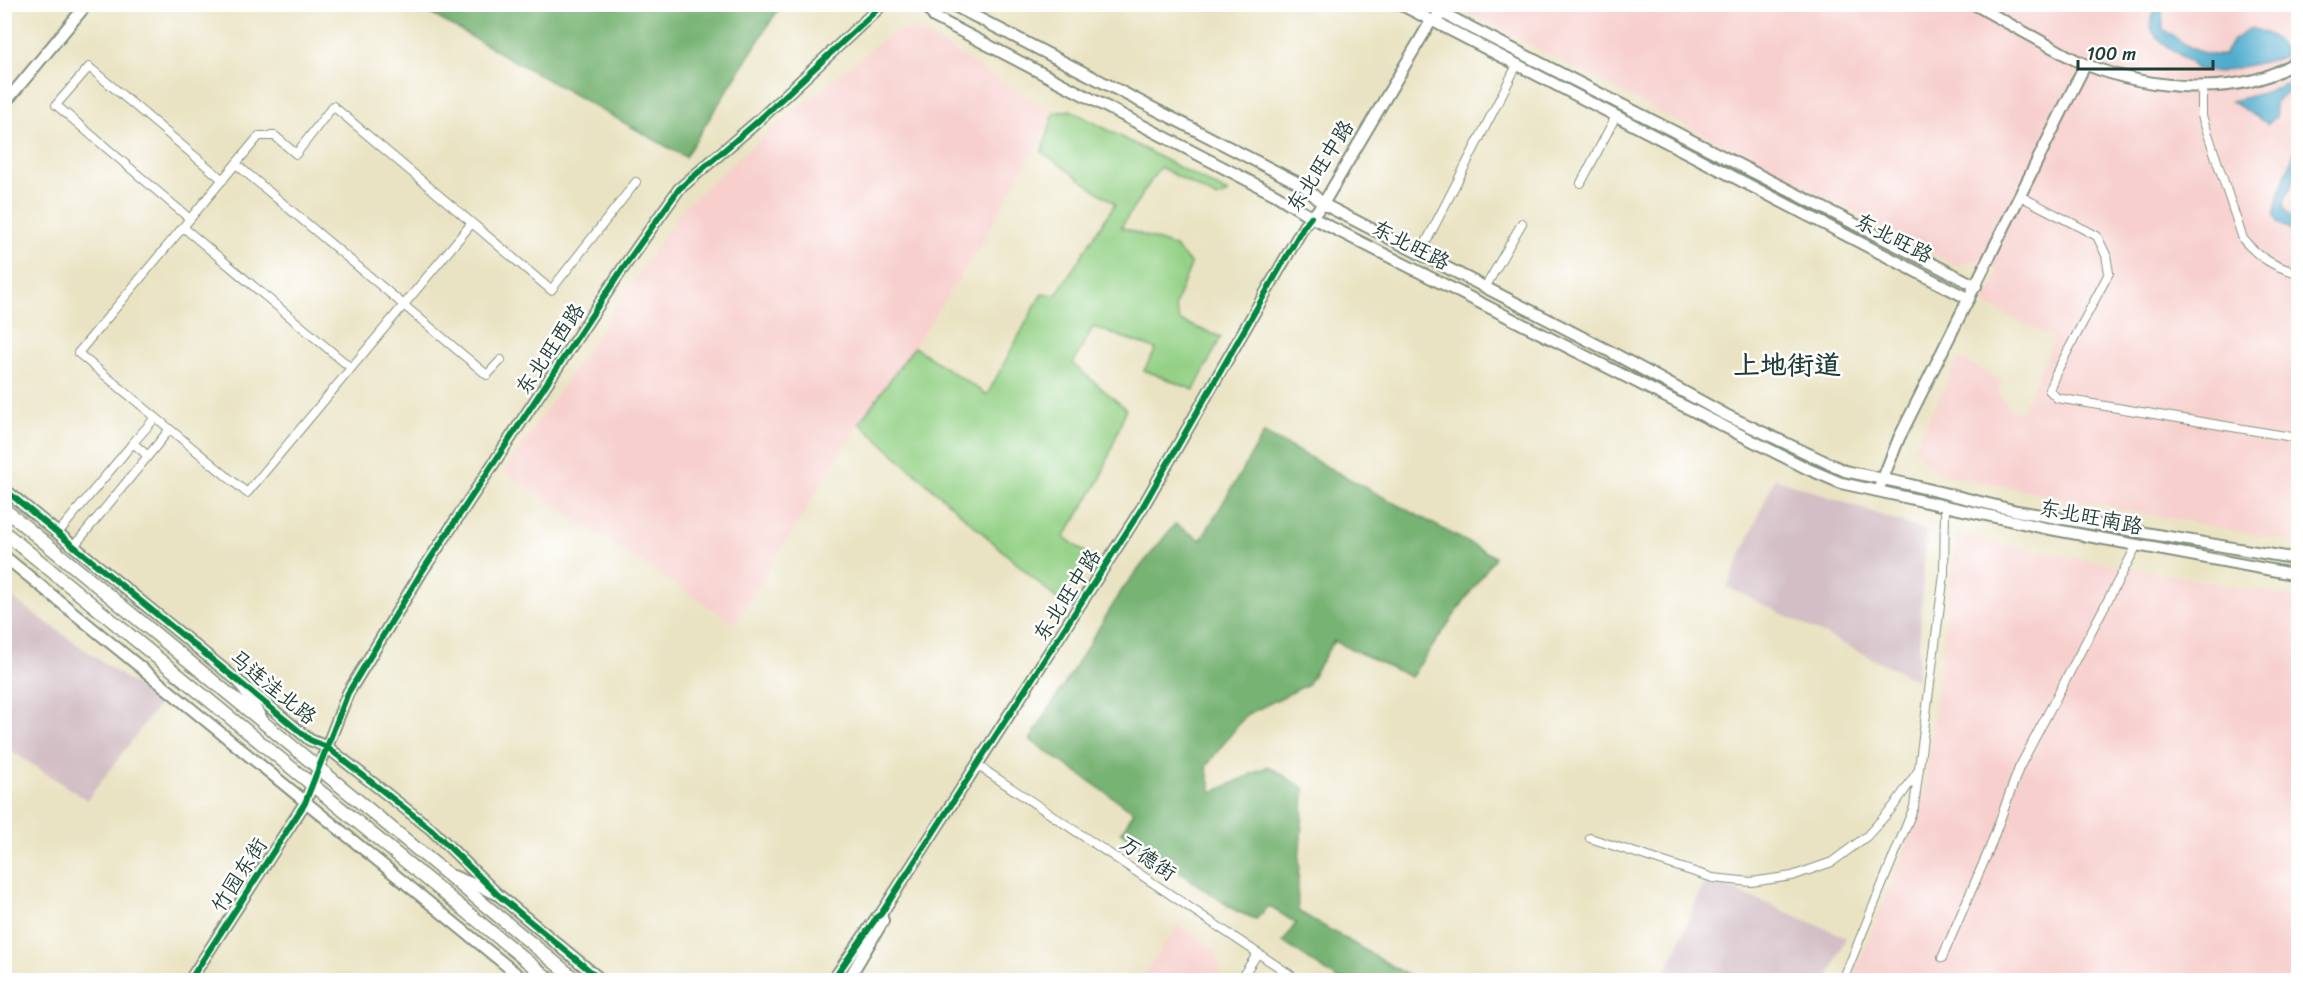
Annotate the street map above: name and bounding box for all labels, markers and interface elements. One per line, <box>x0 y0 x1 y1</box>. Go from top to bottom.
scale bar <box>2078 33 2213 71</box>
text: 100 m <box>2087 38 2136 70</box>
street label: 东北旺中路 <box>1275 112 1365 220</box>
street label: 东北旺路 <box>1848 202 1940 274</box>
street label: 东北旺路 <box>1365 209 1457 281</box>
street label: 东北旺西路 <box>505 295 595 403</box>
district label: 上地街道 <box>1733 341 1841 389</box>
street label: 东北旺南路 <box>2036 488 2146 546</box>
street label: 东北旺中路 <box>1022 541 1112 649</box>
street label: 马连洼北路 <box>220 639 326 735</box>
street label: 万德街 <box>1111 825 1185 891</box>
street label: 竹园东街 <box>200 829 278 921</box>

